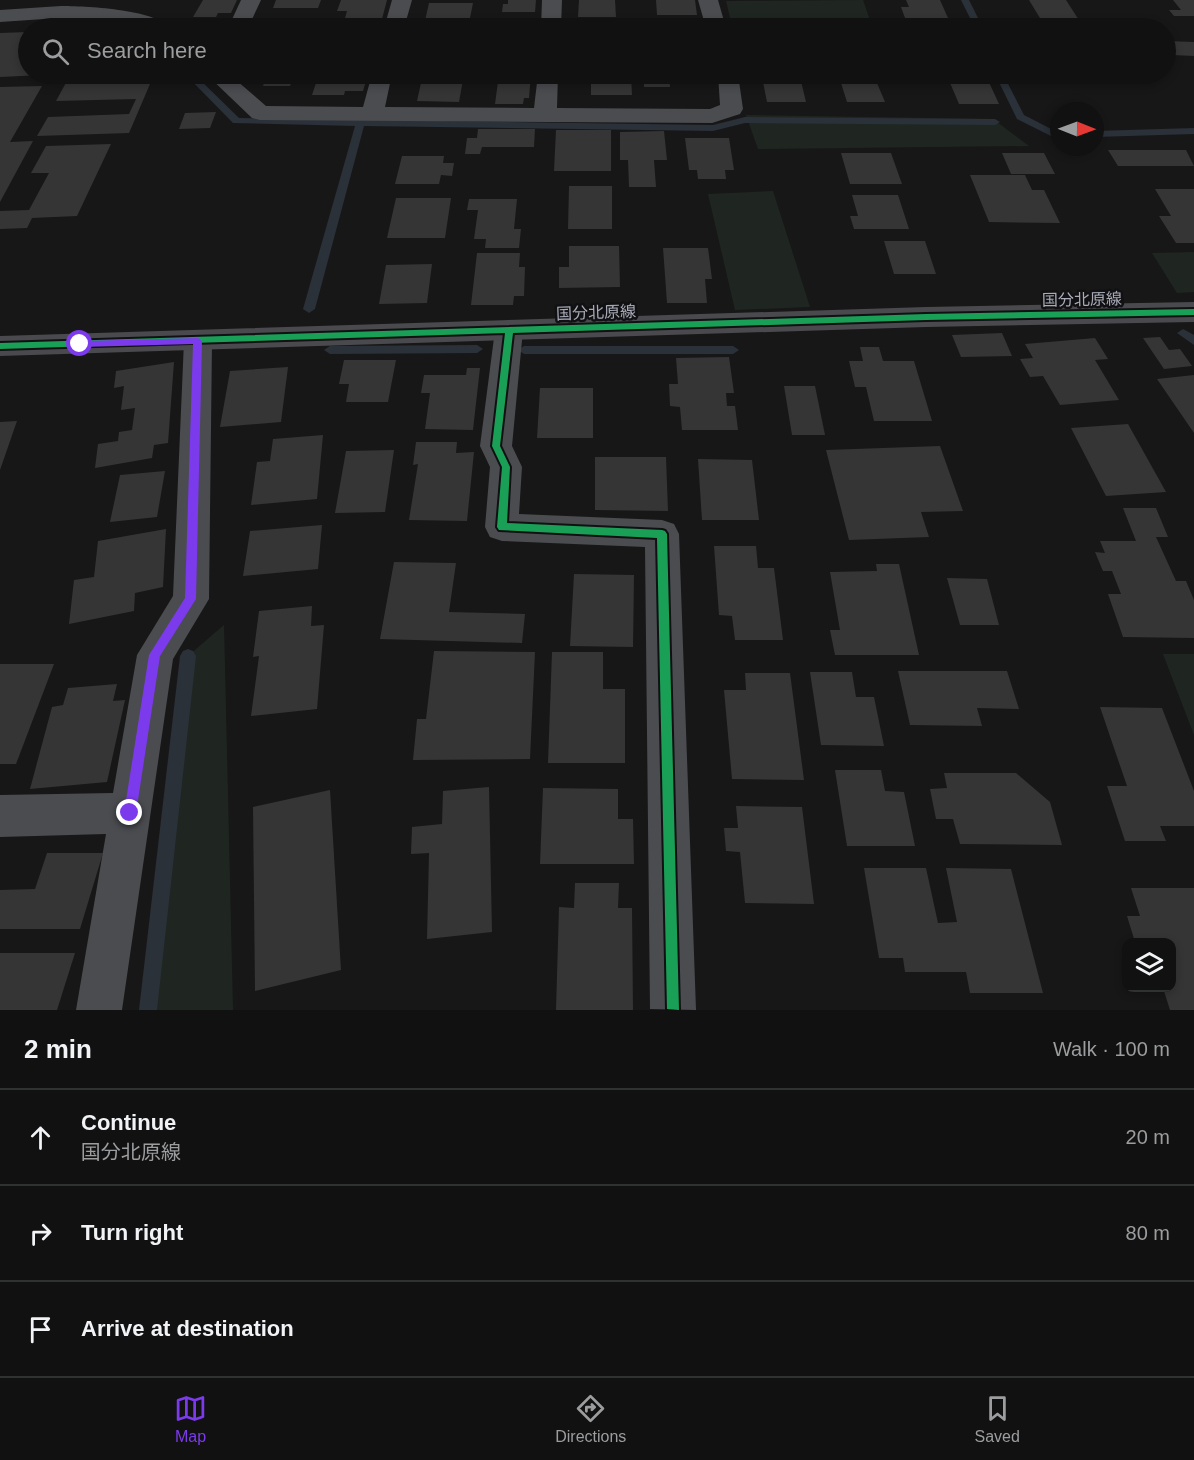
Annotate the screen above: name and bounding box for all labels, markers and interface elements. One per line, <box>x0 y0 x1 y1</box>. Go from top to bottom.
search box <box>18 18 1176 84</box>
icon: search <box>39 35 72 68</box>
text: Search here <box>87 38 207 63</box>
north arrow <box>1050 102 1104 156</box>
street label: 国分北原線 <box>1042 290 1122 309</box>
street label: 国分北原線 <box>556 303 636 322</box>
route start <box>66 330 92 356</box>
route end <box>116 799 142 825</box>
map controls <box>1122 938 1176 992</box>
button: layers <box>1122 938 1176 992</box>
text: 2 min <box>24 1034 92 1064</box>
text: Walk · 100 m <box>1053 1038 1170 1060</box>
text: Continue <box>81 1110 176 1135</box>
icon: ahead <box>24 1121 57 1154</box>
text: 20 m <box>1126 1126 1170 1148</box>
text: 国分北原線 <box>81 1141 181 1163</box>
icon: right <box>24 1217 57 1250</box>
text: Turn right <box>81 1220 183 1245</box>
text: 80 m <box>1126 1222 1170 1244</box>
icon: arrive <box>24 1313 57 1346</box>
text: Arrive at destination <box>81 1316 294 1341</box>
tab: Map <box>174 1392 207 1446</box>
tab: Directions <box>555 1392 626 1446</box>
tab: Saved <box>975 1392 1020 1446</box>

